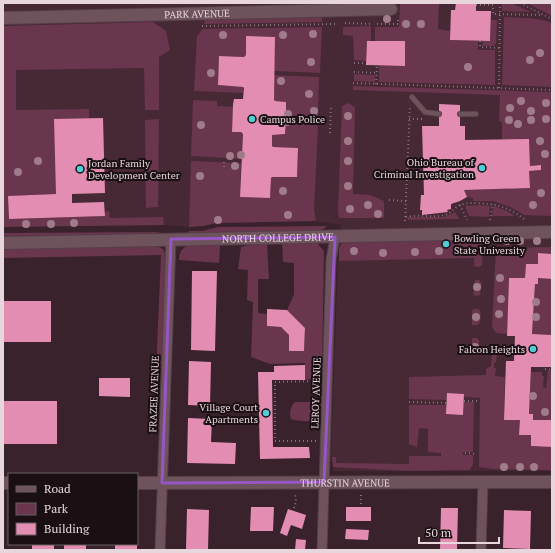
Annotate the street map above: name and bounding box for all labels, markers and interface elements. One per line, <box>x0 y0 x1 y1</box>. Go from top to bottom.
street label: PARK AVENUE <box>164 6 230 21</box>
place label: Campus Police <box>260 113 325 126</box>
marker: Campus Police <box>247 114 257 124</box>
place label: Ohio Bureau of Criminal Investigation <box>374 156 475 181</box>
place label: Jordan Family Development Center <box>88 157 180 182</box>
marker: Ohio Bureau of Criminal Investigation <box>477 163 487 173</box>
marker: Jordan Family Development Center <box>75 164 85 174</box>
street label: NORTH COLLEGE DRIVE <box>222 230 334 245</box>
place label: Bowling Green State University <box>454 232 526 257</box>
marker: Bowling Green State University <box>441 239 451 249</box>
place label: Falcon Heights <box>459 343 525 356</box>
marker: Falcon Heights <box>528 344 538 354</box>
street label: FRAZEE AVENUE <box>146 355 162 433</box>
street label: LEROY AVENUE <box>308 357 324 429</box>
place label: Village Court Apartments <box>199 401 258 426</box>
marker: Village Court Apartments <box>261 408 271 418</box>
legend <box>8 473 138 545</box>
street label: THURSTIN AVENUE <box>300 476 390 489</box>
text: Road <box>44 481 71 496</box>
text: Park <box>44 501 69 516</box>
scale bar <box>419 519 499 545</box>
text: Building <box>44 521 90 536</box>
text: 50 m <box>425 525 452 540</box>

